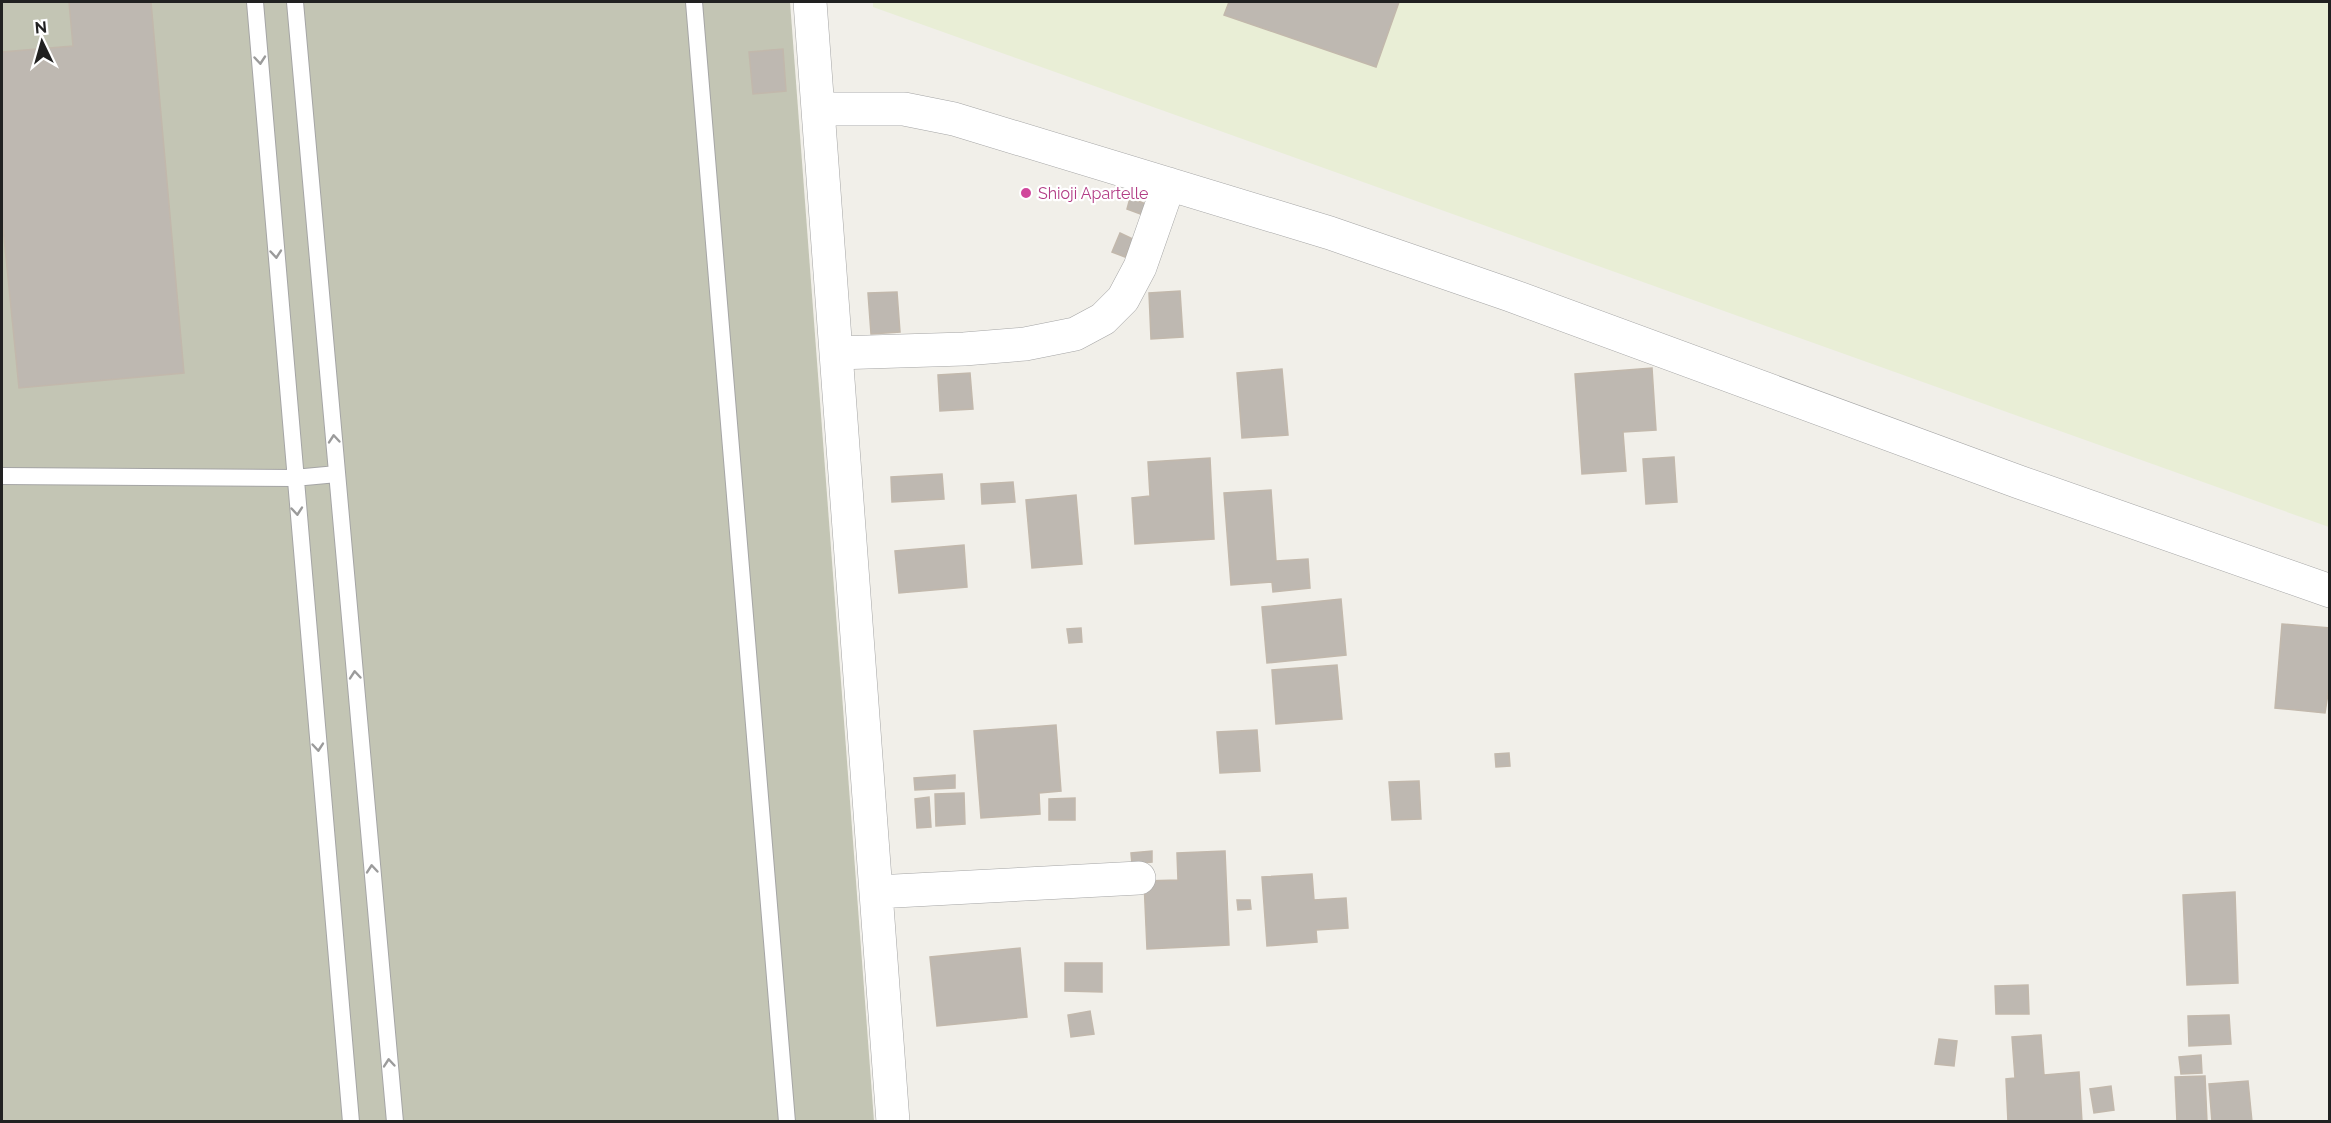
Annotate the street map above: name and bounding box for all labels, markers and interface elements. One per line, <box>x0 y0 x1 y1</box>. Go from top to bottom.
north arrow <box>12 12 72 72</box>
text: N <box>34 18 48 38</box>
one-way arrow <box>253 55 266 64</box>
place label: Shioji Apartelle <box>1038 184 1148 203</box>
marker: Shioji Apartelle <box>1019 186 1033 200</box>
one-way arrow <box>269 250 282 259</box>
one-way arrow <box>328 434 341 443</box>
one-way arrow <box>290 507 303 516</box>
one-way arrow <box>349 670 362 679</box>
one-way arrow <box>311 743 324 752</box>
one-way arrow <box>366 864 379 874</box>
one-way arrow <box>383 1059 396 1068</box>

